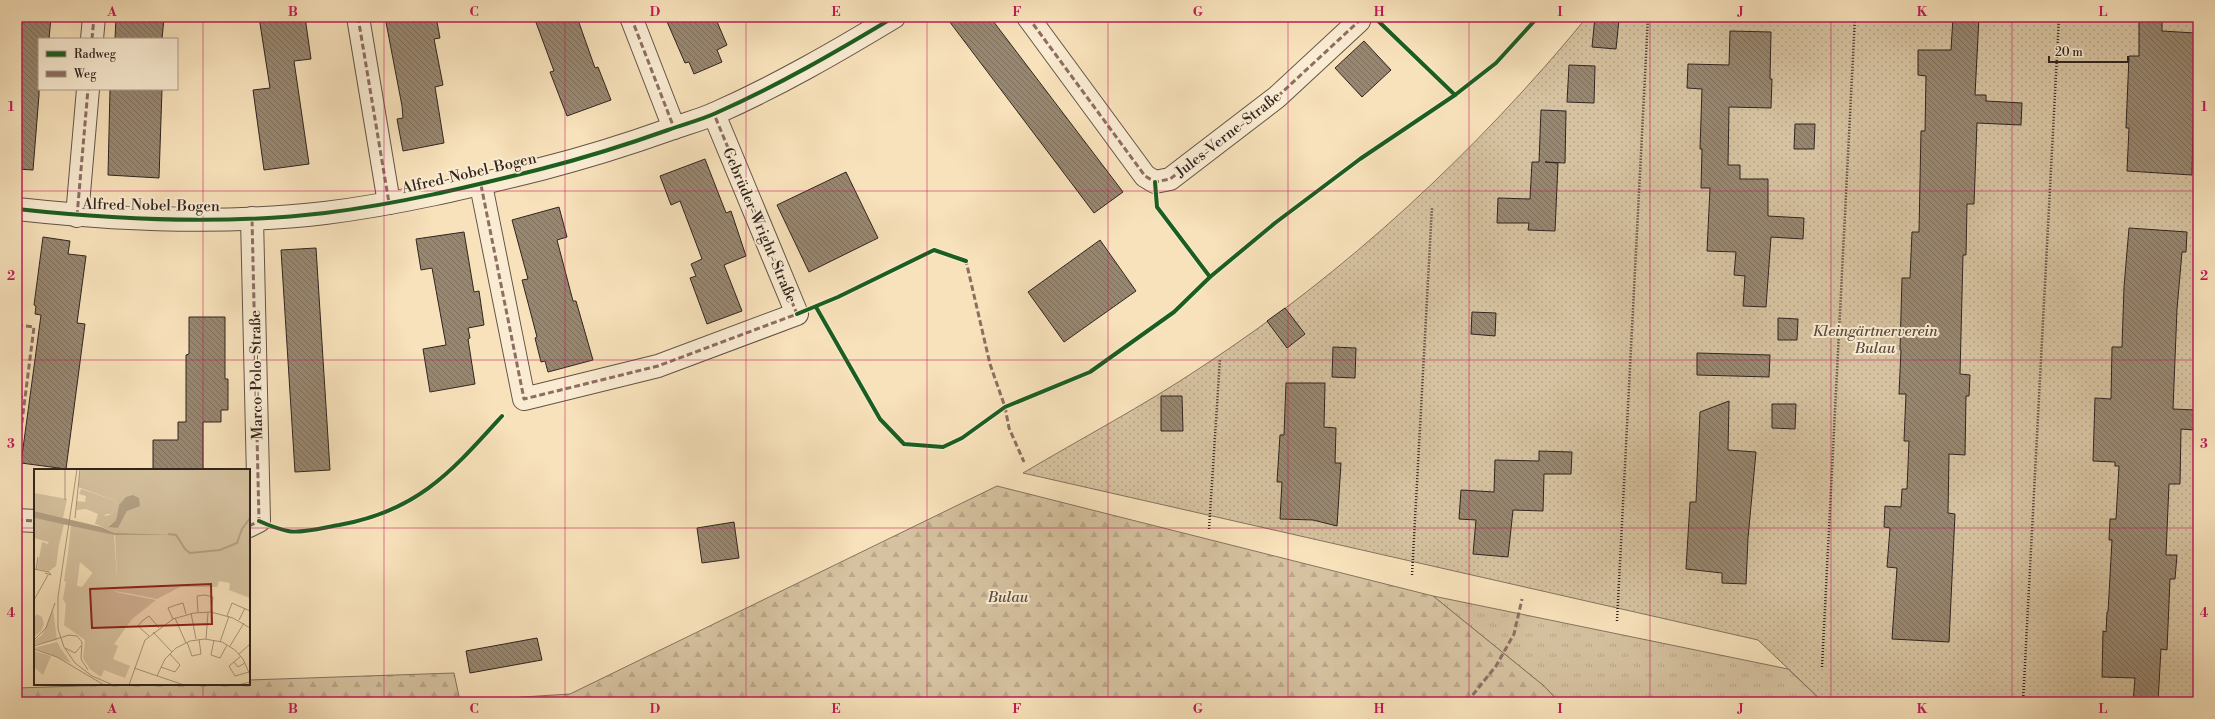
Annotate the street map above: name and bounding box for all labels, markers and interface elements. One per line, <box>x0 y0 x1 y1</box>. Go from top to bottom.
text: A <box>106 4 117 20</box>
text: B <box>288 4 298 20</box>
text: C <box>469 4 479 20</box>
text: D <box>650 4 660 20</box>
text: E <box>831 4 841 20</box>
text: F <box>1012 4 1022 20</box>
text: G <box>1193 4 1204 20</box>
text: H <box>1374 4 1385 20</box>
text: I <box>1557 4 1563 20</box>
text: J <box>1736 4 1744 20</box>
text: K <box>1917 4 1928 20</box>
text: L <box>2099 4 2108 20</box>
legend <box>38 38 178 90</box>
scale bar <box>2049 38 2128 64</box>
text: 20 m <box>2055 45 2083 60</box>
text: Radweg <box>74 47 117 62</box>
text: Weg <box>73 67 97 82</box>
street label: Jules-Verne-Straße <box>1171 87 1285 182</box>
text: 1 <box>8 99 15 115</box>
text: 1 <box>2201 99 2208 115</box>
street label: Gebrüder-Wright-Straße <box>718 145 801 306</box>
street label: Alfred-Nobel-Bogen <box>399 149 538 198</box>
street label: Alfred-Nobel-Bogen <box>81 195 220 216</box>
text: 2 <box>7 268 15 284</box>
text: 2 <box>2200 268 2208 284</box>
street label: Marco-Polo-Straße <box>246 310 267 440</box>
park label: Kleingärtnerverein Bulau <box>1812 322 1938 358</box>
text: 3 <box>7 436 15 452</box>
text: 3 <box>2200 436 2208 452</box>
inset map <box>34 469 250 685</box>
park label: Bulau <box>987 588 1029 607</box>
text: 4 <box>7 605 16 621</box>
text: 4 <box>2200 605 2209 621</box>
text: A <box>106 701 117 717</box>
text: B <box>288 701 298 717</box>
text: C <box>469 701 479 717</box>
text: D <box>650 701 660 717</box>
text: E <box>831 701 841 717</box>
text: F <box>1012 701 1022 717</box>
text: G <box>1193 701 1204 717</box>
text: H <box>1374 701 1385 717</box>
text: I <box>1557 701 1563 717</box>
text: J <box>1736 701 1744 717</box>
text: K <box>1917 701 1928 717</box>
text: L <box>2099 701 2108 717</box>

